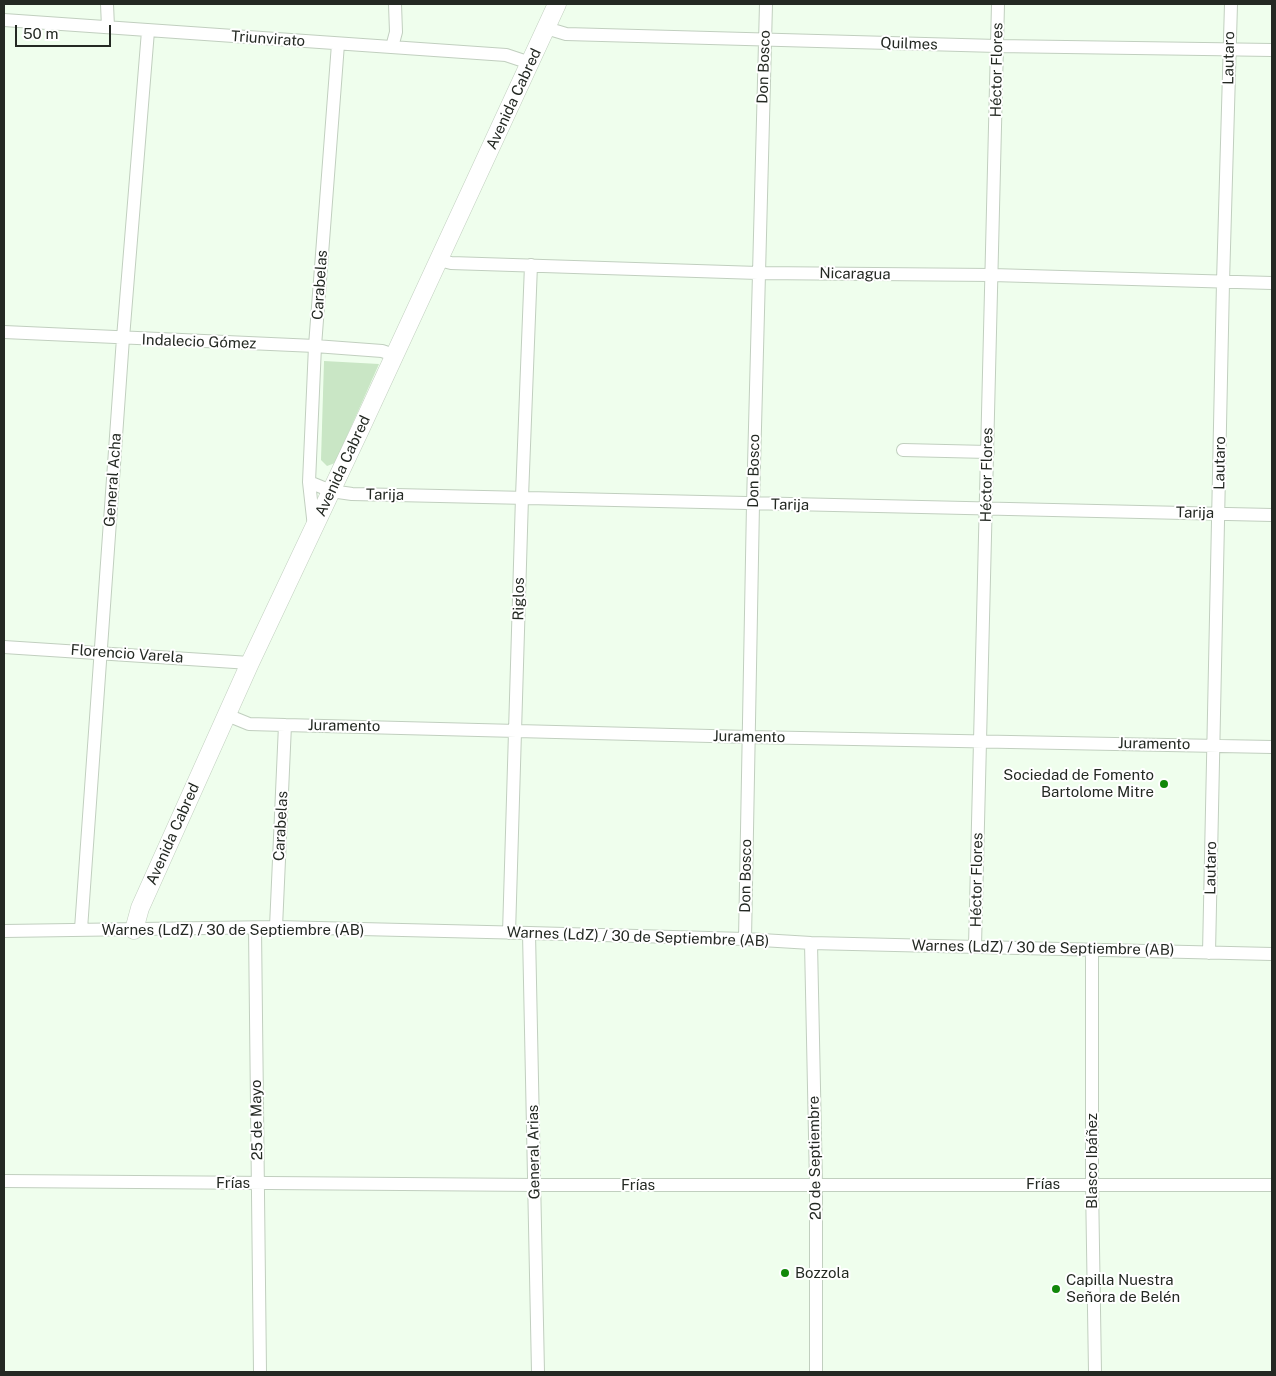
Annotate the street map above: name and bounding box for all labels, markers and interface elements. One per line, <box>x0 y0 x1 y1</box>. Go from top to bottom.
scale bar <box>18 15 114 47</box>
street label: Héctor Flores <box>987 23 1007 117</box>
text: 50 m <box>23 25 58 42</box>
street label: Triunvirato <box>230 27 306 51</box>
street label: Don Bosco <box>754 30 774 104</box>
street label: Lautaro <box>1220 31 1238 85</box>
street label: Quilmes <box>880 34 938 54</box>
street label: Avenida Cabred <box>483 46 545 152</box>
street label: Carabelas <box>309 249 331 321</box>
street label: Nicaragua <box>819 264 891 284</box>
street label: Indalecio Gómez <box>141 331 257 353</box>
street label: Avenida Cabred <box>312 413 374 519</box>
street label: Héctor Flores <box>977 428 997 522</box>
street label: General Acha <box>101 432 125 528</box>
street label: Don Bosco <box>744 434 764 508</box>
street label: Lautaro <box>1211 436 1229 490</box>
street label: Tarija <box>366 486 404 504</box>
street label: Tarija <box>771 496 809 514</box>
street label: Tarija <box>1176 504 1214 522</box>
street label: Riglos <box>510 577 528 621</box>
street label: Florencio Varela <box>70 641 184 667</box>
street label: Juramento <box>308 716 380 736</box>
street label: Juramento <box>713 727 785 747</box>
street label: Juramento <box>1118 734 1190 754</box>
place label: Sociedad de Fomento Bartolome Mitre <box>1003 766 1154 801</box>
marker: Sociedad de Fomento Bartolome Mitre <box>1158 778 1170 790</box>
street label: Avenida Cabred <box>142 780 204 888</box>
street label: Carabelas <box>270 791 292 861</box>
street label: Héctor Flores <box>967 833 987 927</box>
street label: Don Bosco <box>736 839 756 913</box>
street label: Lautaro <box>1202 841 1220 895</box>
street label: Warnes (LdZ) / 30 de Septiembre (AB) <box>102 921 364 939</box>
street label: Warnes (LdZ) / 30 de Septiembre (AB) <box>506 923 770 951</box>
street label: Warnes (LdZ) / 30 de Septiembre (AB) <box>911 937 1175 959</box>
street label: 25 de Mayo <box>247 1079 267 1161</box>
street label: 20 de Septiembre <box>805 1096 825 1220</box>
street label: General Arias <box>524 1104 544 1200</box>
street label: Blasco Ibáñez <box>1083 1113 1101 1209</box>
street label: Frías <box>216 1174 250 1192</box>
street label: Frías <box>1026 1175 1060 1193</box>
street label: Frías <box>621 1176 655 1194</box>
place label: Bozzola <box>795 1264 849 1282</box>
marker: Bozzola <box>779 1267 791 1279</box>
place label: Capilla Nuestra Señora de Belén <box>1066 1271 1180 1306</box>
marker: Capilla Nuestra Señora de Belén <box>1050 1283 1062 1295</box>

